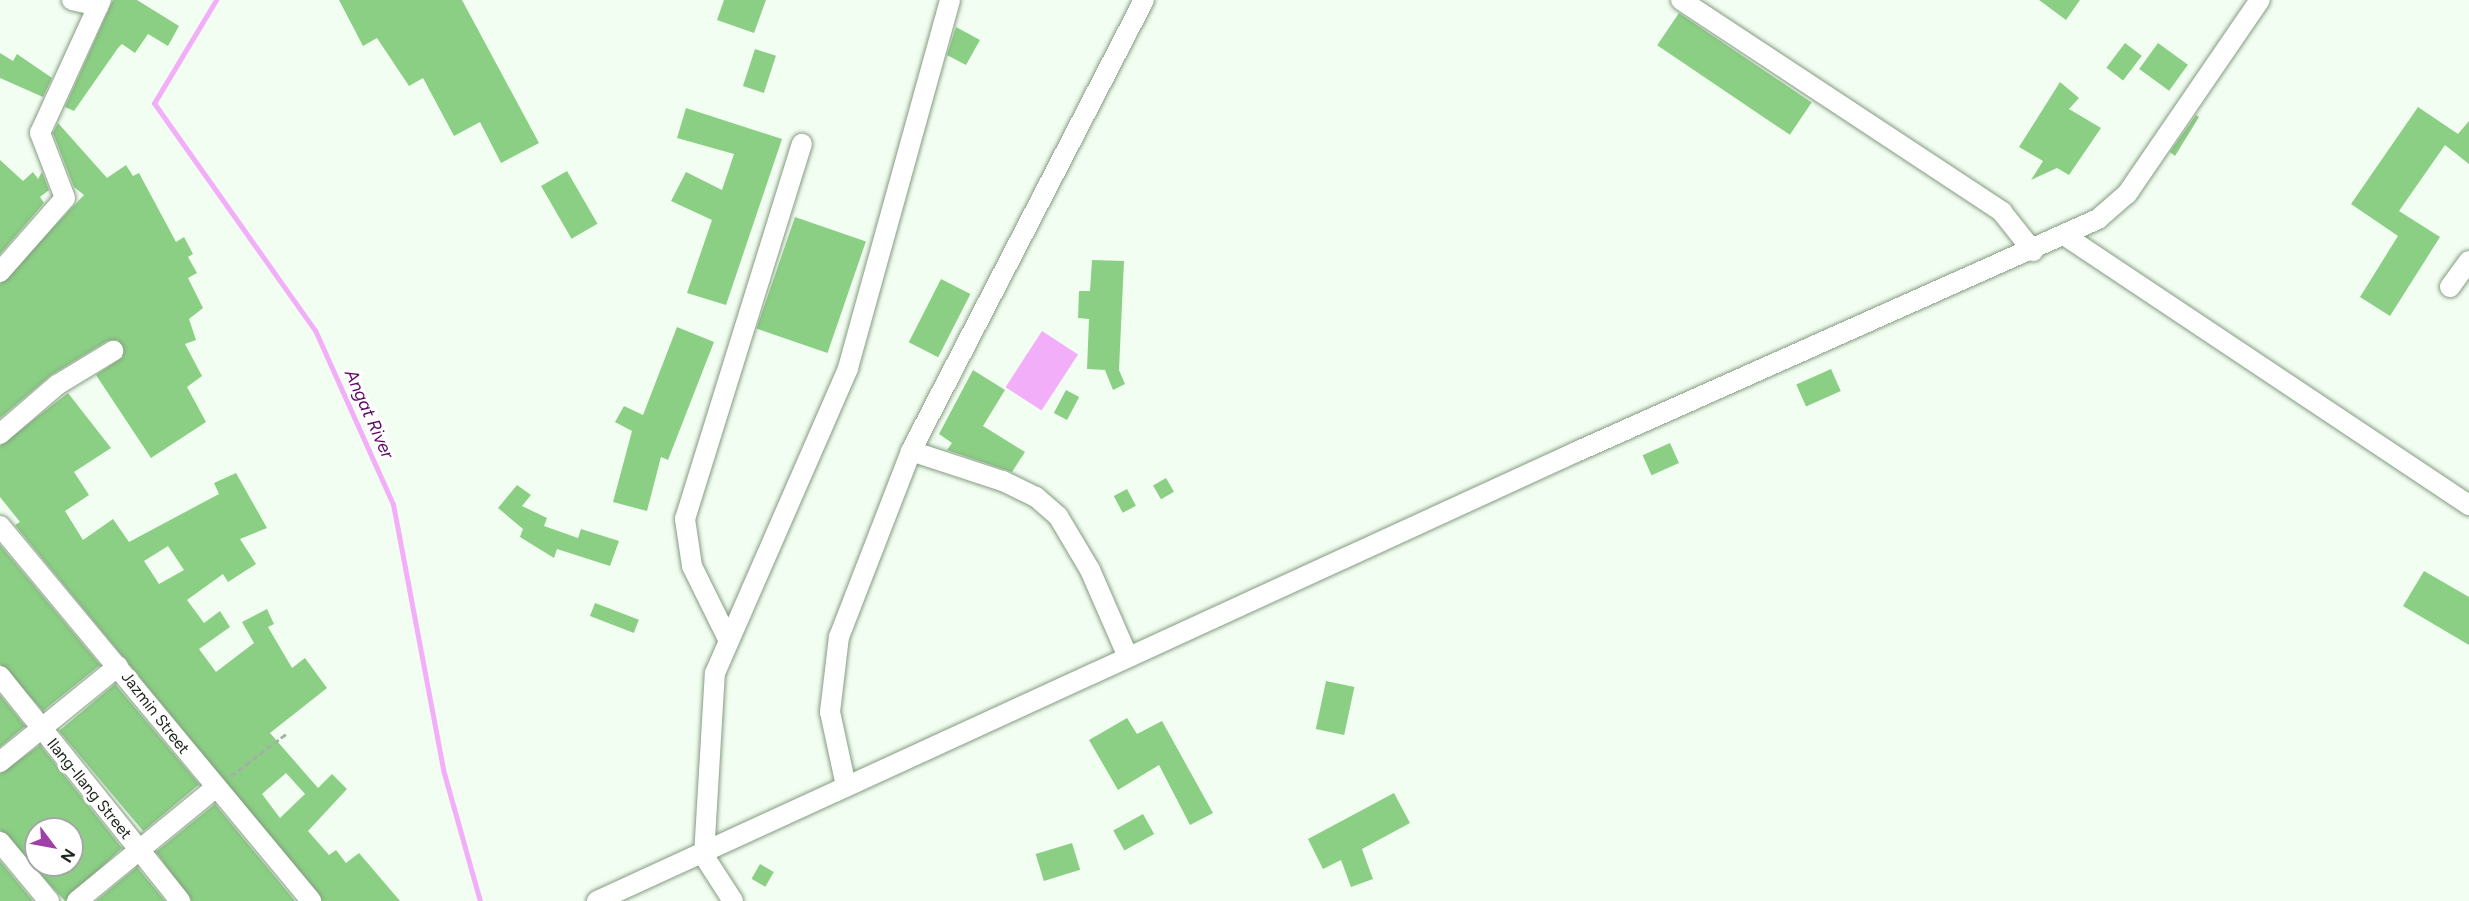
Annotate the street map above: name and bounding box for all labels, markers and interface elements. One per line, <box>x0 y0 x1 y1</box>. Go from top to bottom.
water label: Angat River <box>340 366 398 462</box>
street label: Jazmin Street <box>117 668 193 758</box>
street label: Ilang-Ilang Street <box>42 735 136 843</box>
north arrow <box>24 817 84 877</box>
text: N <box>57 845 79 866</box>

